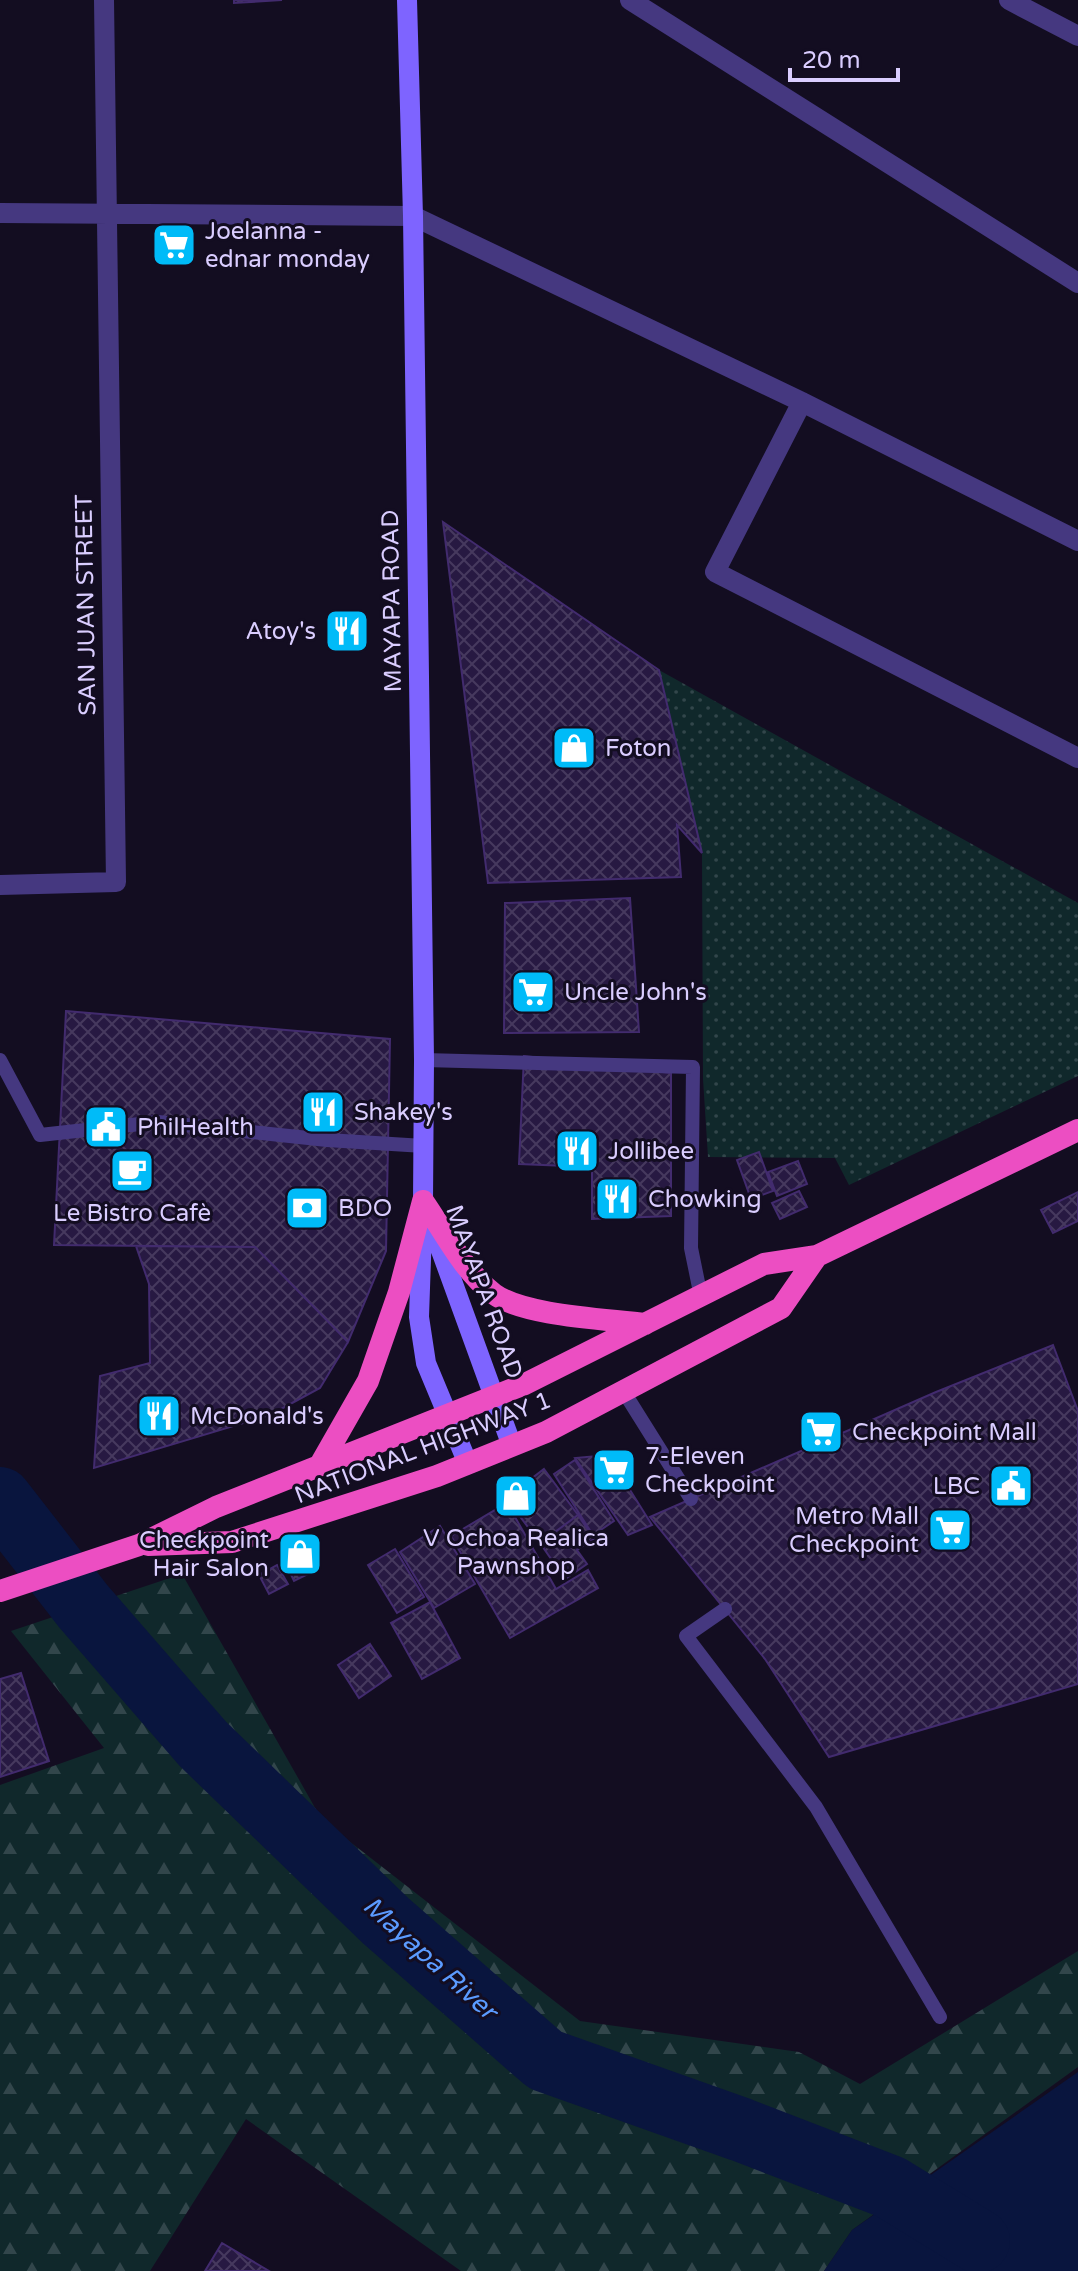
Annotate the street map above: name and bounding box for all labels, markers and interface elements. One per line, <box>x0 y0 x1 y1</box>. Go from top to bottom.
scale bar <box>790 32 898 82</box>
text: 20 m <box>802 46 860 75</box>
place label: Joelanna - ednar monday <box>205 217 370 274</box>
supermarket icon: Joelanna - ednar monday <box>150 221 198 269</box>
street label: SAN JUAN STREET <box>70 494 102 716</box>
street label: MAYAPA ROAD <box>376 509 408 693</box>
restaurant icon: Atoy's <box>323 607 371 655</box>
place label: Atoy's <box>245 617 316 646</box>
shop icon: Foton <box>550 724 598 772</box>
place label: Foton <box>605 734 671 763</box>
supermarket icon: Uncle John's <box>509 968 557 1016</box>
place label: Uncle John's <box>564 978 707 1007</box>
restaurant icon: Shakey's <box>299 1088 347 1136</box>
place label: Shakey's <box>354 1098 453 1127</box>
public building icon: PhilHealth <box>82 1103 130 1151</box>
place label: PhilHealth <box>137 1113 254 1142</box>
restaurant icon: Jollibee <box>553 1127 601 1175</box>
place label: Jollibee <box>608 1137 694 1166</box>
cafe icon: Le Bistro Cafè <box>108 1147 156 1195</box>
restaurant icon: Chowking <box>593 1175 641 1223</box>
bank icon: BDO <box>283 1184 331 1232</box>
place label: Chowking <box>648 1185 762 1214</box>
place label: BDO <box>338 1194 392 1223</box>
place label: Le Bistro Cafè <box>53 1199 211 1228</box>
street label: MAYAPA ROAD <box>439 1201 529 1383</box>
street label: NATIONAL HIGHWAY 1 <box>291 1386 555 1510</box>
restaurant icon: McDonald's <box>135 1392 183 1440</box>
place label: McDonald's <box>190 1402 324 1431</box>
supermarket icon: Checkpoint Mall <box>797 1408 845 1456</box>
place label: Checkpoint Mall <box>852 1418 1037 1447</box>
place label: 7-Eleven Checkpoint <box>645 1442 775 1499</box>
supermarket icon: 7-Eleven Checkpoint <box>590 1446 638 1494</box>
public building icon: LBC <box>987 1462 1035 1510</box>
shop icon: V Ochoa Realica Pawnshop <box>492 1472 540 1520</box>
place label: LBC <box>933 1472 980 1501</box>
place label: Metro Mall Checkpoint <box>789 1502 919 1559</box>
supermarket icon: Metro Mall Checkpoint <box>926 1506 974 1554</box>
place label: V Ochoa Realica Pawnshop <box>423 1524 609 1581</box>
place label: Checkpoint Hair Salon <box>139 1526 269 1583</box>
shop icon: Checkpoint Hair Salon <box>276 1530 324 1578</box>
water label: Mayapa River <box>357 1890 505 2028</box>

